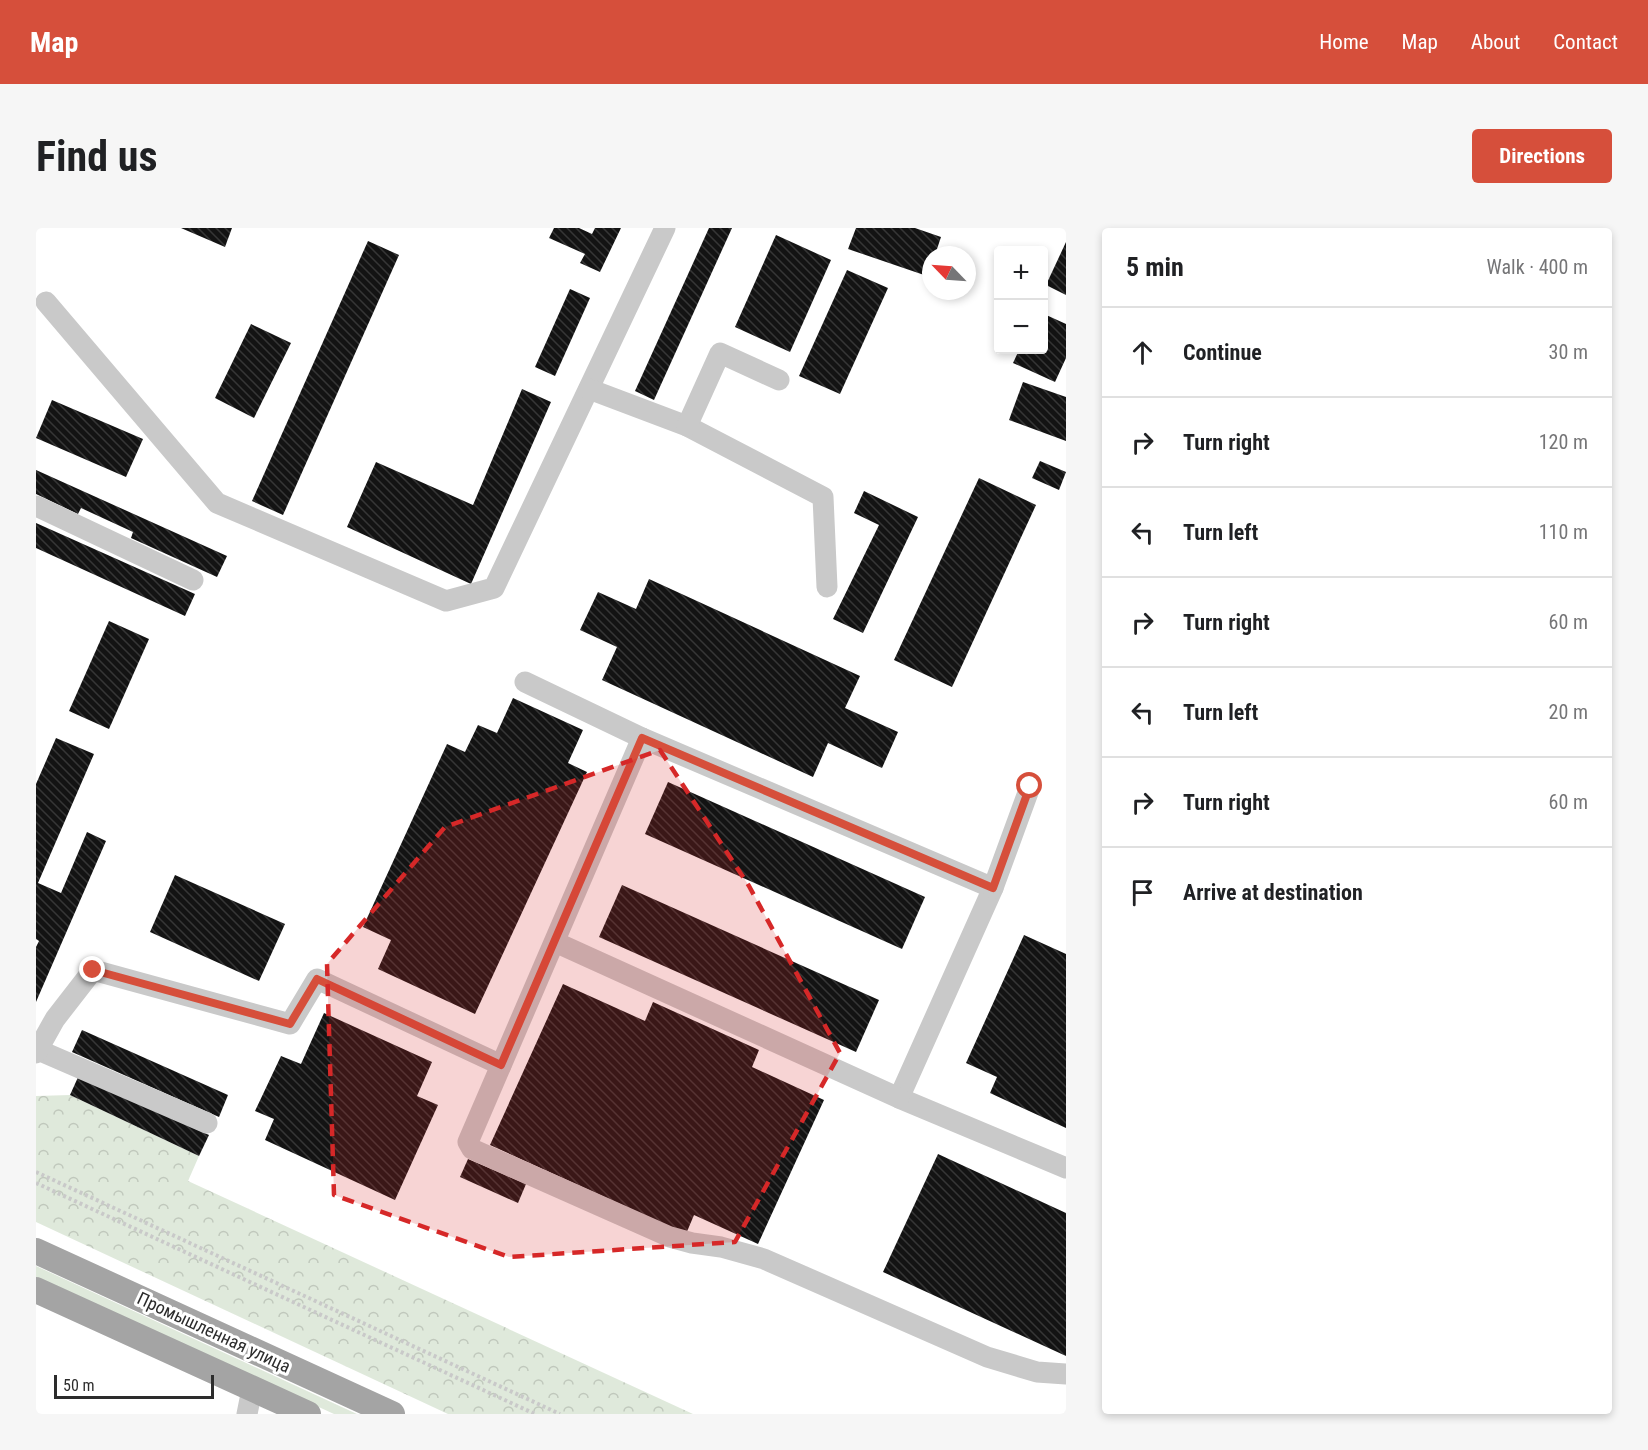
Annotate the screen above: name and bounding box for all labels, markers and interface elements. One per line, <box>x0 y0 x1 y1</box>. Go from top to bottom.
text: Map <box>30 26 78 59</box>
text: Home <box>1319 30 1369 54</box>
text: Map <box>1402 30 1438 54</box>
text: About <box>1471 30 1520 54</box>
text: Contact <box>1553 30 1618 54</box>
button: Directions <box>1472 129 1612 183</box>
text: Find us <box>36 132 157 181</box>
north arrow <box>922 246 976 300</box>
map controls <box>994 246 1048 354</box>
button: + <box>994 246 1048 300</box>
text: 5 min <box>1126 252 1184 282</box>
text: Walk · 400 m <box>1487 255 1588 279</box>
button: − <box>994 300 1048 354</box>
icon: ahead <box>1126 336 1159 369</box>
text: Continue <box>1183 340 1262 365</box>
text: 30 m <box>1549 340 1588 364</box>
icon: right <box>1126 426 1159 459</box>
text: Turn right <box>1183 430 1270 455</box>
text: 120 m <box>1539 430 1588 454</box>
icon: left <box>1126 516 1159 549</box>
text: Turn left <box>1183 520 1258 545</box>
text: 110 m <box>1539 520 1588 544</box>
icon: right <box>1126 606 1159 639</box>
text: Turn right <box>1183 610 1270 635</box>
text: 60 m <box>1549 610 1588 634</box>
icon: left <box>1126 696 1159 729</box>
text: Turn left <box>1183 700 1258 725</box>
text: 20 m <box>1549 700 1588 724</box>
route start <box>1016 772 1042 798</box>
icon: right <box>1126 786 1159 819</box>
text: Turn right <box>1183 790 1270 815</box>
text: 60 m <box>1549 790 1588 814</box>
icon: arrive <box>1126 876 1159 909</box>
text: Arrive at destination <box>1183 880 1363 905</box>
route end <box>79 956 105 982</box>
street label: Промышленная улица <box>134 1287 294 1377</box>
scale bar <box>54 1372 214 1400</box>
text: 50 m <box>63 1376 95 1395</box>

